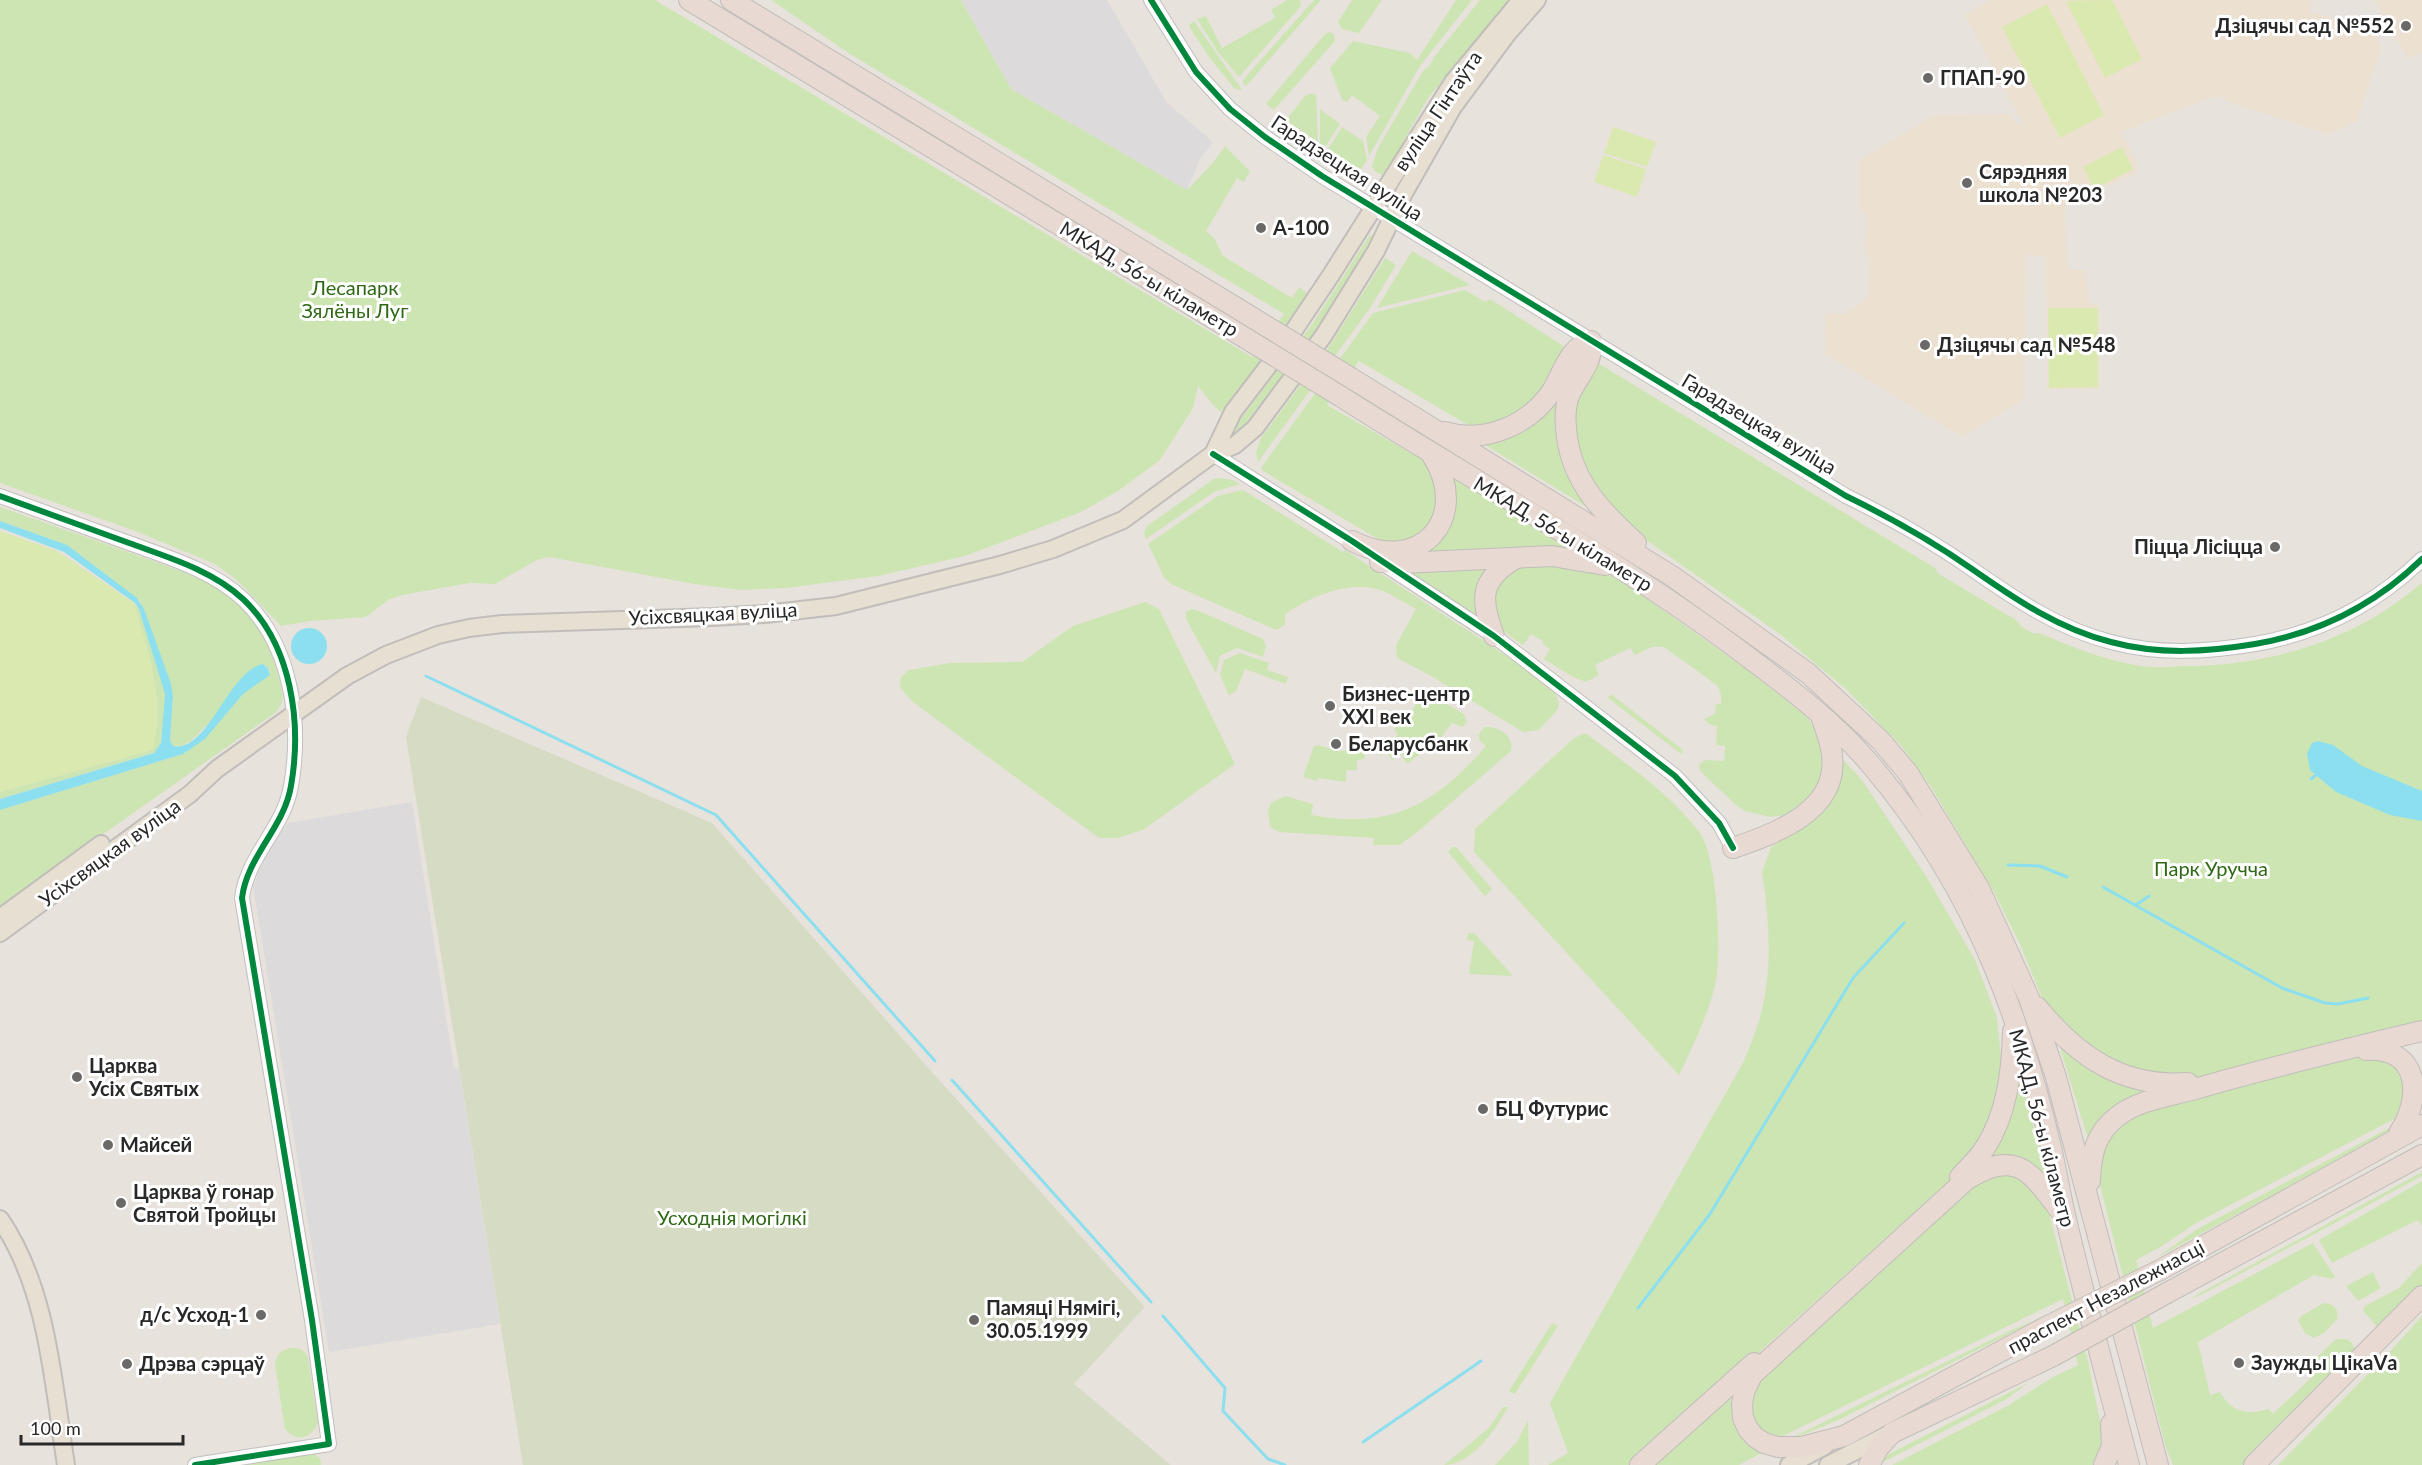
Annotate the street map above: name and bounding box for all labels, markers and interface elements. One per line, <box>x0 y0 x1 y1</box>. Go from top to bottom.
place label: Дзіцячы сад №552 <box>2215 13 2394 37</box>
marker: Дзіцячы сад №552 <box>2399 19 2413 33</box>
street label: вуліца Гінтаўта <box>1388 46 1486 175</box>
place label: ГПАП-90 <box>1940 65 2026 89</box>
marker: ГПАП-90 <box>1921 71 1935 85</box>
street label: Гарадзецкая вуліца <box>1267 109 1428 225</box>
place label: Сярэдняя школа №203 <box>1979 159 2103 206</box>
marker: Сярэдняя школа №203 <box>1960 176 1974 190</box>
street label: МКАД, 56-ы кіламетр <box>1056 215 1243 341</box>
place label: A-100 <box>1272 215 1330 239</box>
marker: A-100 <box>1254 221 1268 235</box>
park label: Лесапарк Зялёны Луг <box>302 275 408 322</box>
place label: Дзіцячы сад №548 <box>1937 332 2116 356</box>
marker: Дзіцячы сад №548 <box>1918 338 1932 352</box>
street label: Гарадзецкая вуліца <box>1678 368 1841 479</box>
street label: МКАД, 56-ы кіламетр <box>1470 470 1657 596</box>
place label: Піцца Лісіцца <box>2134 534 2263 558</box>
marker: Піцца Лісіцца <box>2268 540 2282 554</box>
street label: Усіхсвяцкая вуліца <box>628 597 798 629</box>
place label: Бизнес-центр XXI век <box>1342 681 1470 728</box>
marker: Бизнес-центр XXI век <box>1323 699 1337 713</box>
place label: Беларусбанк <box>1348 731 1469 755</box>
marker: Беларусбанк <box>1329 737 1343 751</box>
street label: Усіхсвяцкая вуліца <box>34 793 185 912</box>
park label: Парк Уручча <box>2154 856 2268 880</box>
street label: МКАД, 56-ы кіламетр <box>2005 1026 2081 1229</box>
place label: Царква Усіх Святых <box>88 1053 199 1100</box>
marker: Царква Усіх Святых <box>70 1070 84 1084</box>
place label: БЦ Футурис <box>1495 1096 1609 1120</box>
marker: БЦ Футурис <box>1476 1102 1490 1116</box>
place label: Майсей <box>120 1132 192 1156</box>
marker: Майсей <box>101 1138 115 1152</box>
place label: Царква ў гонар Святой Тройцы <box>133 1179 276 1226</box>
marker: Царква ў гонар Святой Тройцы <box>114 1196 128 1210</box>
park label: Усходнія могілкі <box>657 1205 807 1229</box>
street label: праспект Незалежнасці <box>2003 1234 2208 1358</box>
place label: Памяці Нямігі, 30.05.1999 <box>986 1295 1121 1342</box>
place label: д/с Усход-1 <box>140 1302 249 1326</box>
marker: д/с Усход-1 <box>254 1308 268 1322</box>
marker: Памяці Нямігі, 30.05.1999 <box>967 1313 981 1327</box>
place label: Заужды ЦікаVа <box>2251 1350 2397 1374</box>
place label: Дрэва сэрцаў <box>139 1351 265 1375</box>
marker: Заужды ЦікаVа <box>2232 1356 2246 1370</box>
marker: Дрэва сэрцаў <box>120 1357 134 1371</box>
scale bar <box>21 1408 183 1446</box>
text: 100 m <box>30 1417 81 1439</box>

